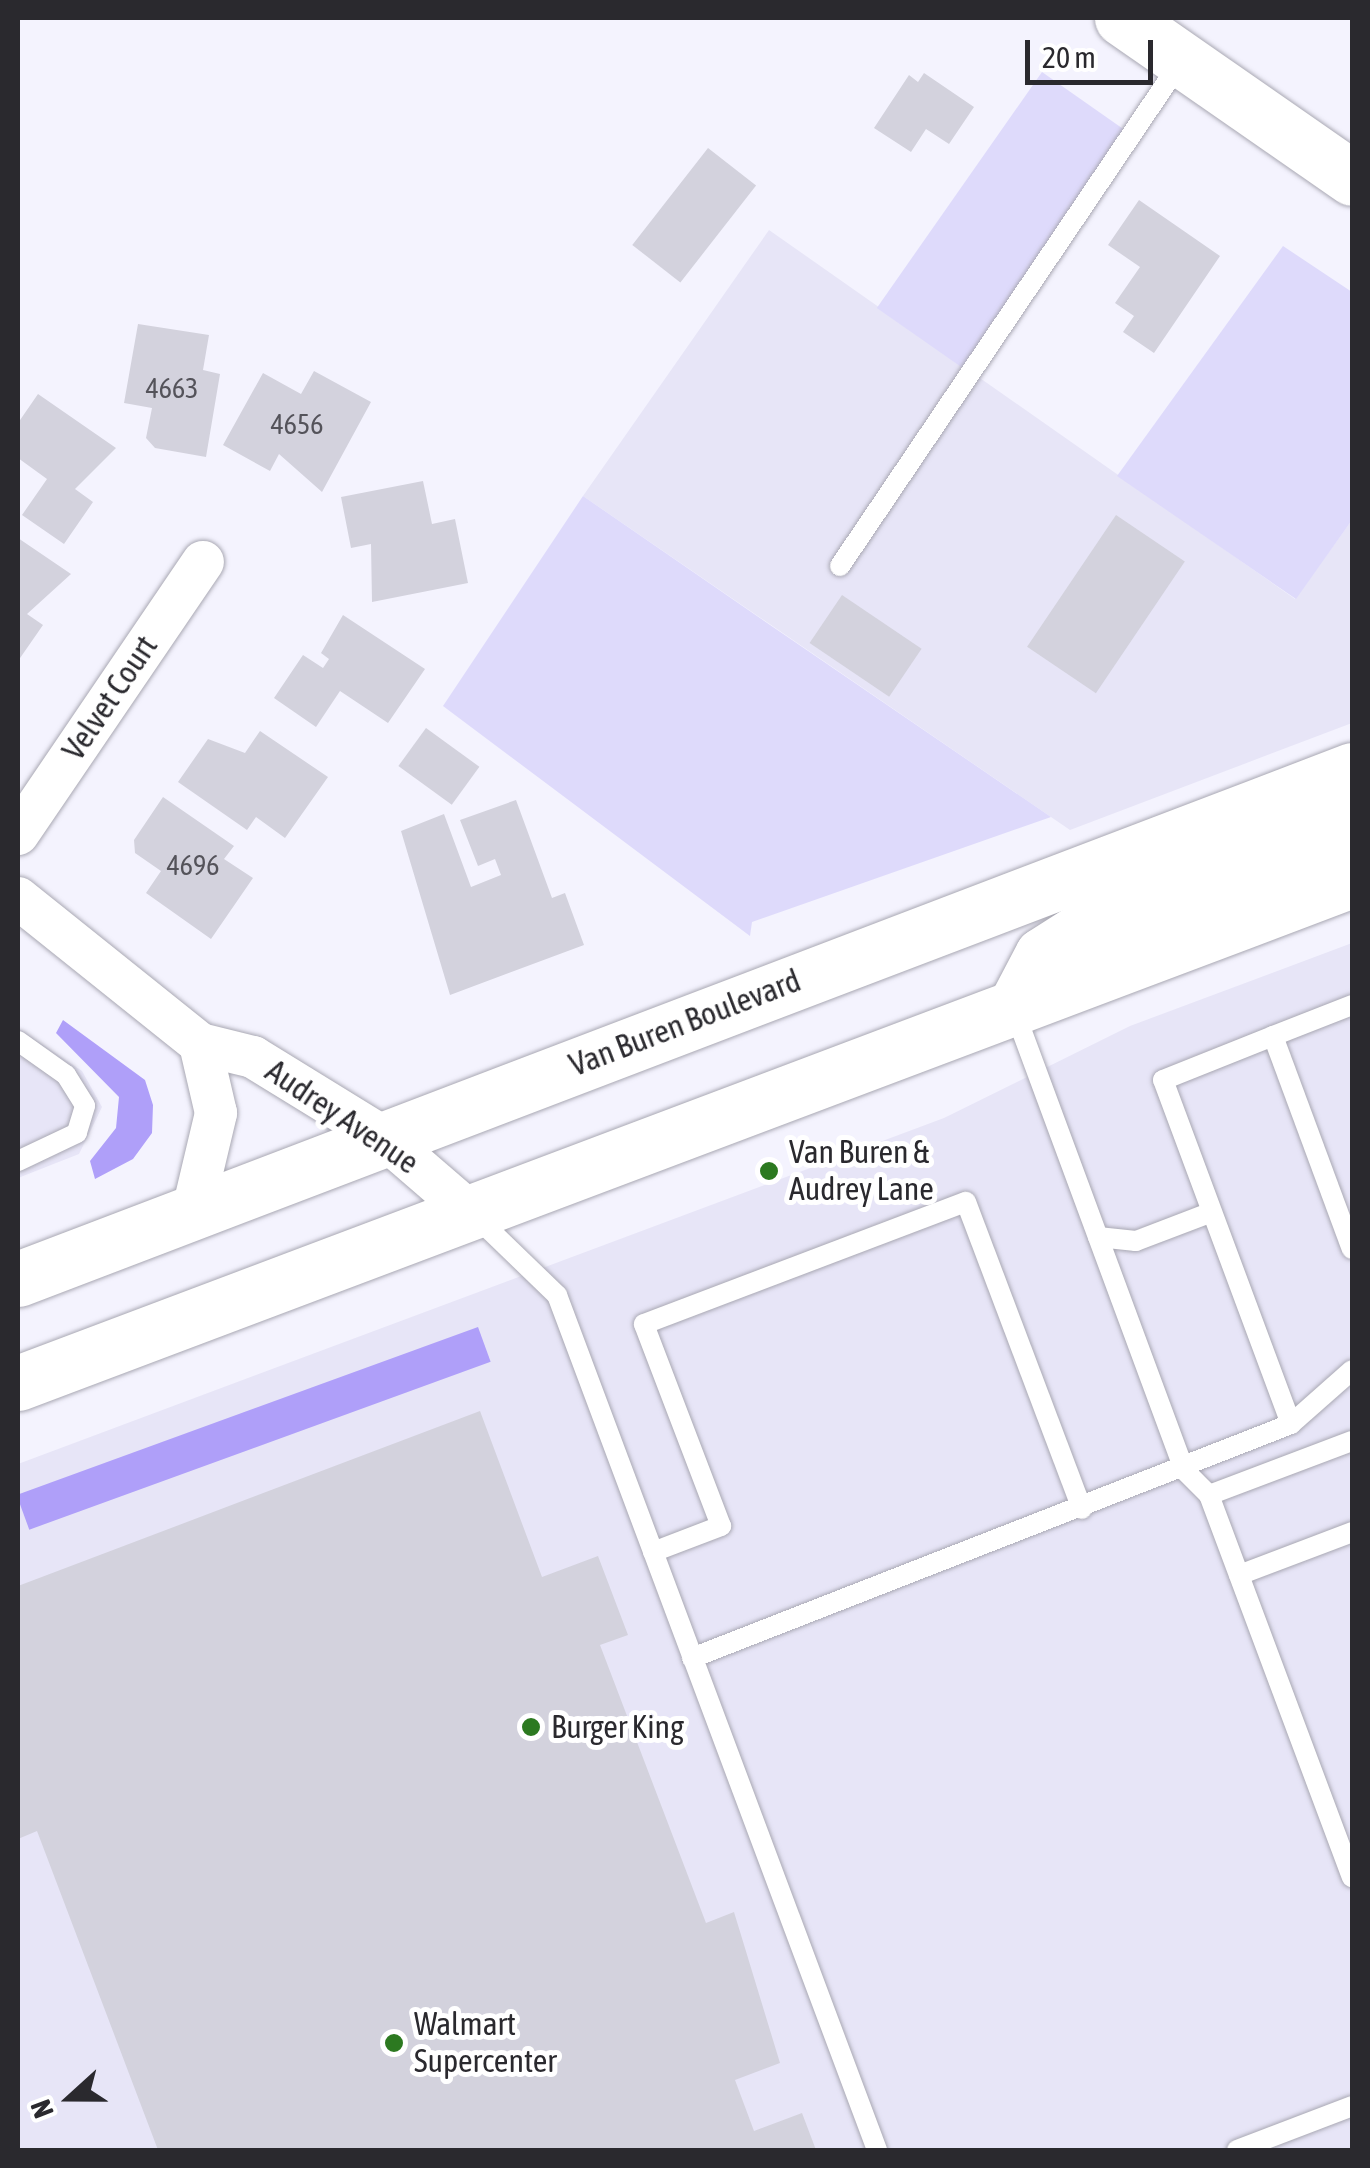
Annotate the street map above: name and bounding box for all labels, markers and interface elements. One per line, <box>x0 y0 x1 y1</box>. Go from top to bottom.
scale bar <box>1030 20 1158 82</box>
text: 20 m <box>1042 40 1096 74</box>
house number: 4663 <box>146 371 198 405</box>
house number: 4656 <box>271 407 323 441</box>
street label: Velvet Court <box>54 629 166 767</box>
house number: 4696 <box>167 848 219 882</box>
street label: Van Buren Boulevard <box>564 961 806 1085</box>
street label: Audrey Avenue <box>258 1052 426 1182</box>
place label: Van Buren & Audrey Lane <box>789 1134 934 1209</box>
marker: Van Buren & Audrey Lane <box>758 1160 780 1182</box>
place label: Burger King <box>551 1708 684 1746</box>
marker: Burger King <box>520 1716 542 1738</box>
place label: Walmart Supercenter <box>414 2006 557 2081</box>
marker: Walmart Supercenter <box>383 2032 405 2054</box>
north arrow <box>20 2048 120 2148</box>
text: N <box>24 2095 60 2122</box>

